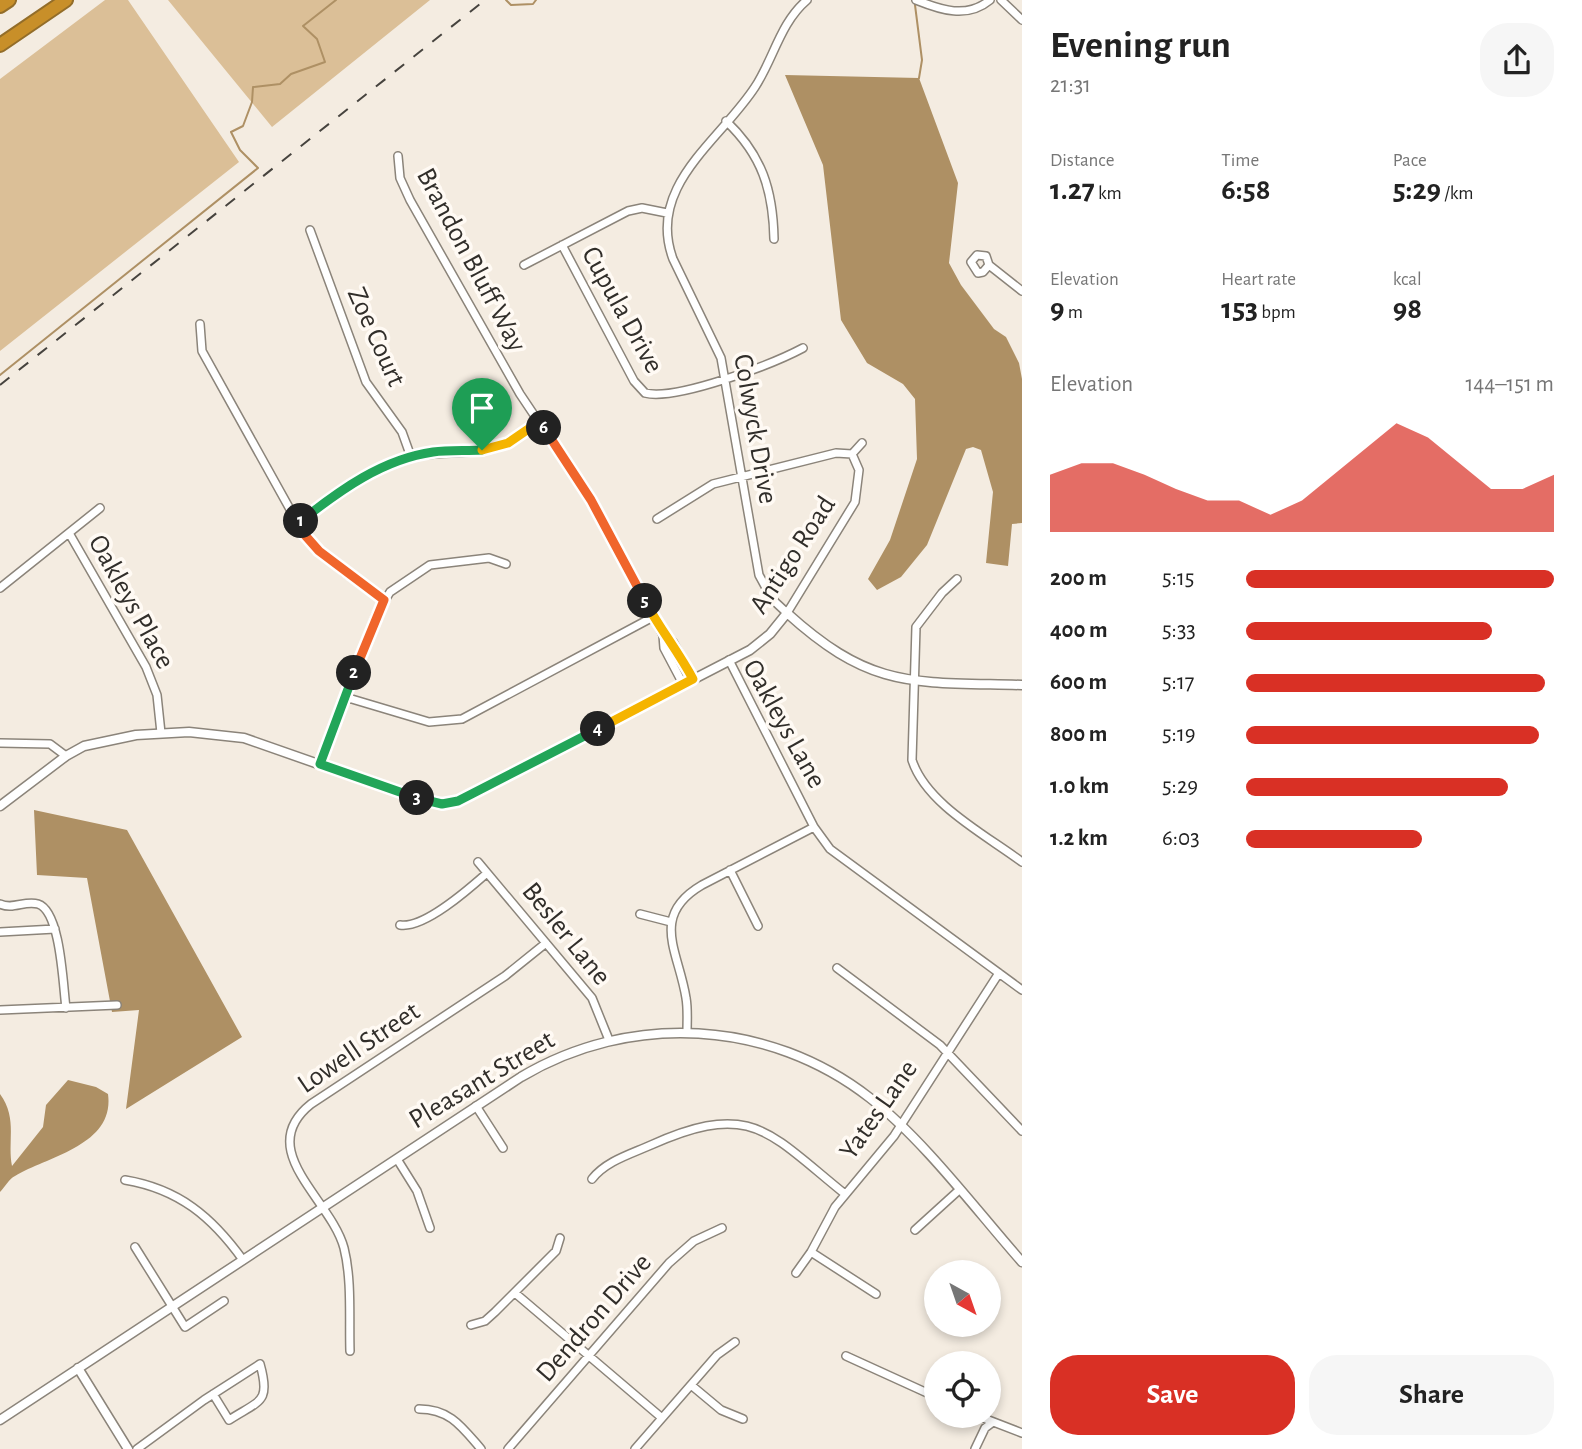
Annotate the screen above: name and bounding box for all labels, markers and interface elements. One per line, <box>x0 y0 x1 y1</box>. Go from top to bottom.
button: share <box>1480 23 1554 97</box>
text: Evening run <box>1050 27 1231 65</box>
text: 21:31 <box>1050 74 1091 97</box>
text: Distance <box>1050 151 1114 170</box>
text: Time <box>1221 151 1259 170</box>
text: Pace <box>1393 151 1427 170</box>
street label: Brandon Bluff Way <box>411 164 531 356</box>
text: 1.27 <box>1050 175 1095 205</box>
text: 6:58 <box>1221 175 1270 205</box>
text: 5:29 <box>1393 175 1441 205</box>
text: km <box>1095 184 1122 203</box>
text: /km <box>1441 184 1474 203</box>
street label: Cupula Drive <box>576 242 668 378</box>
text: Elevation <box>1050 270 1119 289</box>
text: Heart rate <box>1221 270 1296 289</box>
text: kcal <box>1393 270 1422 289</box>
street label: Zoe Court <box>342 283 410 391</box>
text: 9 <box>1050 294 1065 324</box>
text: 153 <box>1221 294 1258 324</box>
text: 98 <box>1393 294 1422 324</box>
text: m <box>1065 303 1083 322</box>
text: bpm <box>1258 303 1296 322</box>
street label: Colwyck Drive <box>728 352 782 506</box>
text: Elevation <box>1050 373 1133 396</box>
text: 144–151 m <box>1465 373 1554 396</box>
pin <box>452 378 512 450</box>
icon: arrive <box>463 389 501 427</box>
pin: 6 <box>526 410 562 446</box>
text: 6 <box>539 418 548 437</box>
street label: Antigo Road <box>745 491 841 619</box>
pin: 1 <box>284 504 318 538</box>
text: 1 <box>297 511 304 530</box>
street label: Oakleys Place <box>83 530 179 674</box>
text: 200 m <box>1050 567 1107 590</box>
text: 5:15 <box>1162 567 1194 590</box>
pin: 5 <box>628 584 662 618</box>
text: 5 <box>640 591 649 610</box>
text: 400 m <box>1050 619 1108 642</box>
text: 5:33 <box>1162 619 1196 642</box>
street label: Oakleys Lane <box>737 655 831 793</box>
pin: 2 <box>336 656 372 690</box>
text: 2 <box>349 663 358 682</box>
text: 600 m <box>1050 671 1107 694</box>
text: 5:17 <box>1162 671 1194 694</box>
pin: 4 <box>580 712 616 746</box>
text: 4 <box>593 719 602 738</box>
text: 800 m <box>1050 723 1107 746</box>
text: 5:19 <box>1162 723 1196 746</box>
text: 1.0 km <box>1050 775 1109 798</box>
text: 5:29 <box>1162 775 1198 798</box>
pin: 3 <box>400 780 434 816</box>
text: 3 <box>412 788 421 807</box>
text: 1.2 km <box>1050 827 1108 850</box>
text: 6:03 <box>1162 827 1200 850</box>
street label: Besler Lane <box>516 877 616 991</box>
street label: Lowell Street <box>293 997 425 1099</box>
street label: Pleasant Street <box>404 1026 560 1134</box>
street label: Yates Lane <box>835 1055 923 1165</box>
street label: Dendron Drive <box>531 1249 657 1387</box>
north arrow <box>924 1260 1001 1337</box>
map controls <box>924 1260 1001 1428</box>
button: locate <box>924 1351 1001 1428</box>
button: Save <box>1050 1355 1295 1435</box>
button: Share <box>1309 1355 1554 1435</box>

